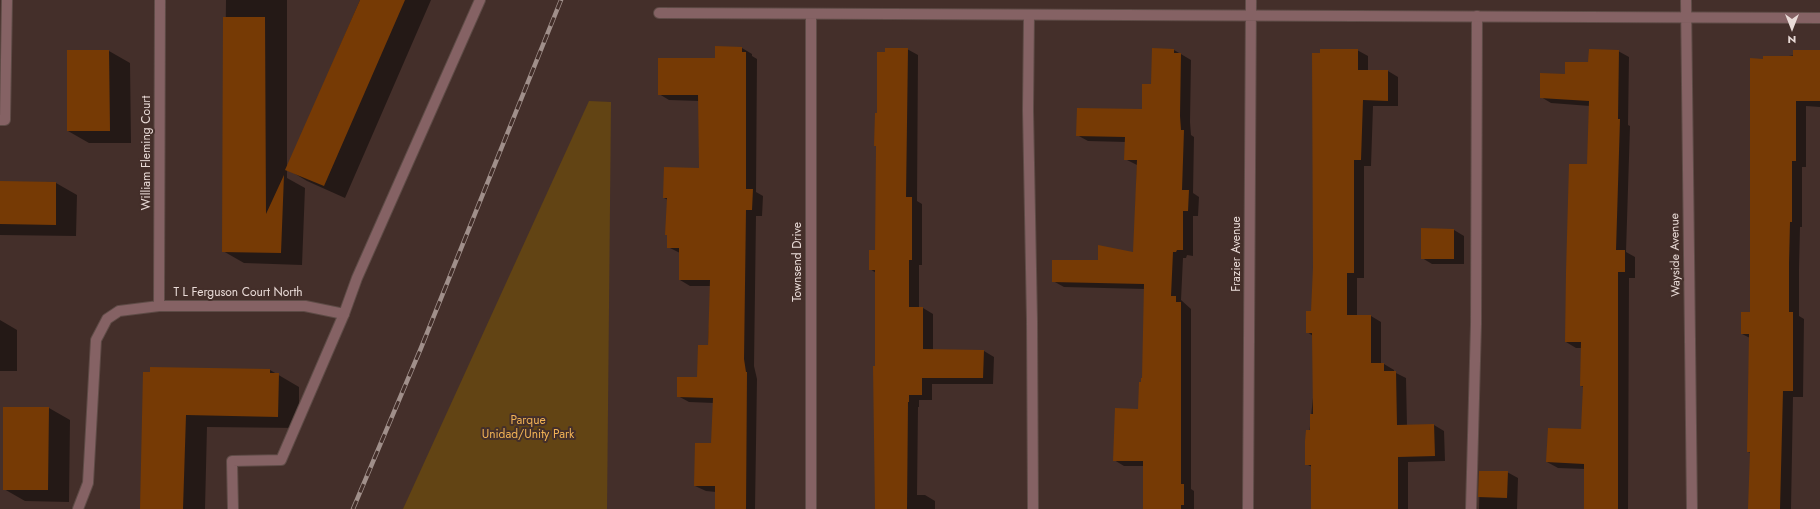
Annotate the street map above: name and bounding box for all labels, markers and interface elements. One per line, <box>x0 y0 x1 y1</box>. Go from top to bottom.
north arrow <box>1772 8 1812 48</box>
text: N <box>1788 32 1796 48</box>
street label: William Fleming Court <box>140 96 154 210</box>
street label: Wayside Avenue <box>1668 213 1684 297</box>
street label: Frazier Avenue <box>1230 216 1244 292</box>
street label: Townsend Drive <box>791 222 805 302</box>
street label: T L Ferguson Court North <box>173 286 303 300</box>
park label: Parque Unidad/Unity Park <box>482 414 574 442</box>

